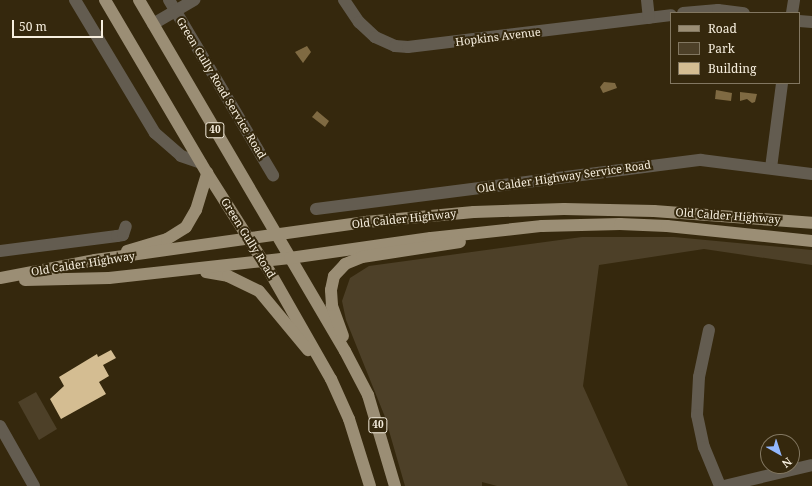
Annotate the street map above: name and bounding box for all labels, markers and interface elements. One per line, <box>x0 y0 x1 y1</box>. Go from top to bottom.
scale bar <box>14 12 105 38</box>
legend <box>670 12 800 84</box>
street label: Green Gully Road Service Road <box>174 15 268 161</box>
text: 50 m <box>19 18 47 35</box>
text: Road <box>708 20 737 37</box>
street label: Hopkins Avenue <box>455 25 541 49</box>
text: Park <box>708 40 735 57</box>
text: Building <box>708 60 756 77</box>
road number: 40 <box>205 122 225 138</box>
street label: Old Calder Highway Service Road <box>476 158 652 196</box>
street label: Green Gully Road <box>218 195 278 281</box>
street label: Old Calder Highway <box>675 206 781 226</box>
street label: Old Calder Highway <box>351 207 457 231</box>
street label: Old Calder Highway <box>30 249 136 279</box>
road number: 40 <box>368 417 388 433</box>
north arrow <box>760 434 800 474</box>
text: N <box>779 454 795 471</box>

